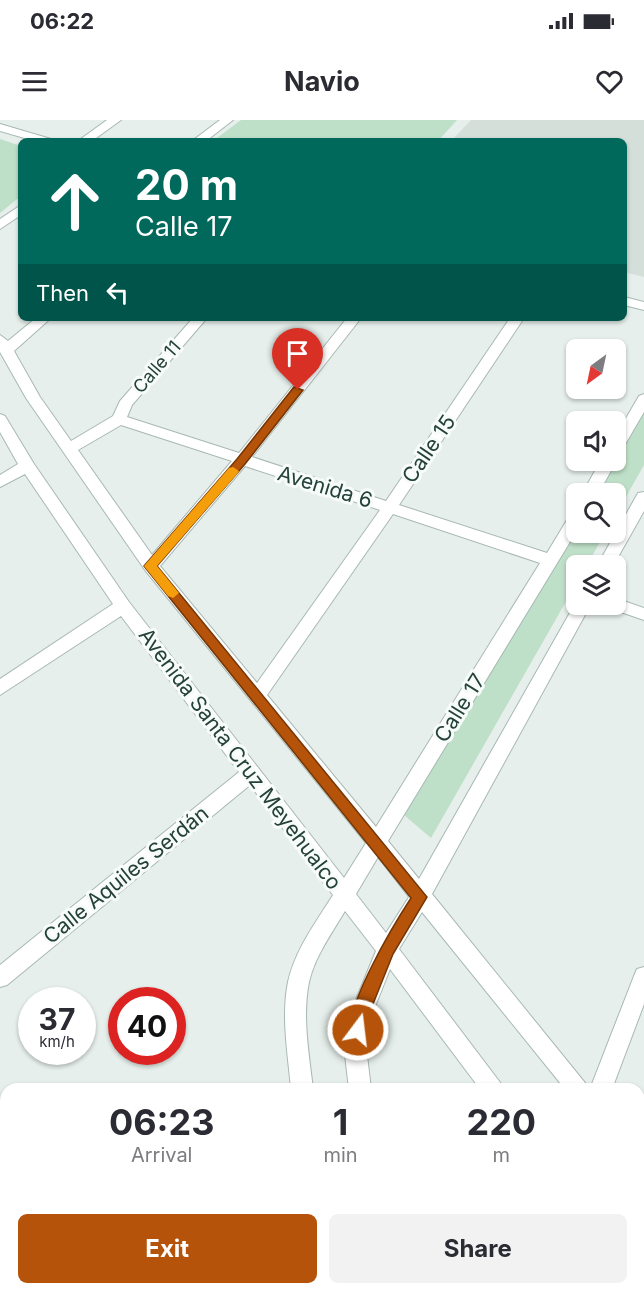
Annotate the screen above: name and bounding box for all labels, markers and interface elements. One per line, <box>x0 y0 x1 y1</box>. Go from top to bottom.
text: 06:22 <box>30 8 94 34</box>
icon: menu <box>18 65 51 98</box>
text: Navio <box>284 65 360 98</box>
icon: heart <box>593 65 626 98</box>
text: 20 m <box>135 159 238 210</box>
icon: ahead <box>36 162 114 240</box>
text: Calle 17 <box>135 210 233 243</box>
icon: left <box>101 276 134 309</box>
text: Then <box>36 280 89 306</box>
pin <box>272 328 323 390</box>
street label: Calle 11 <box>128 336 185 397</box>
icon: arrive <box>281 337 314 370</box>
north arrow <box>566 339 626 399</box>
map controls <box>566 339 626 615</box>
street label: Calle 15 <box>397 410 460 488</box>
button: sound <box>566 411 626 471</box>
street label: Avenida 6 <box>275 460 376 513</box>
button: search <box>566 483 626 543</box>
button: layers <box>566 555 626 615</box>
street label: Avenida Santa Cruz Meyehualco <box>134 623 347 894</box>
street label: Calle 17 <box>429 669 490 747</box>
street label: Calle Aquiles Serdán <box>38 800 213 949</box>
speed limit sign: 40 <box>108 987 186 1065</box>
position arrow <box>326 998 390 1062</box>
text: 37 <box>39 1001 75 1037</box>
text: km/h <box>39 1032 75 1051</box>
text: 06:23 <box>109 1100 214 1144</box>
text: 1 <box>333 1100 348 1144</box>
text: 220 <box>466 1100 536 1144</box>
text: Arrival <box>131 1143 192 1167</box>
text: min <box>323 1143 358 1167</box>
text: m <box>493 1143 510 1167</box>
button: Exit <box>18 1214 317 1283</box>
button: Share <box>329 1214 627 1283</box>

